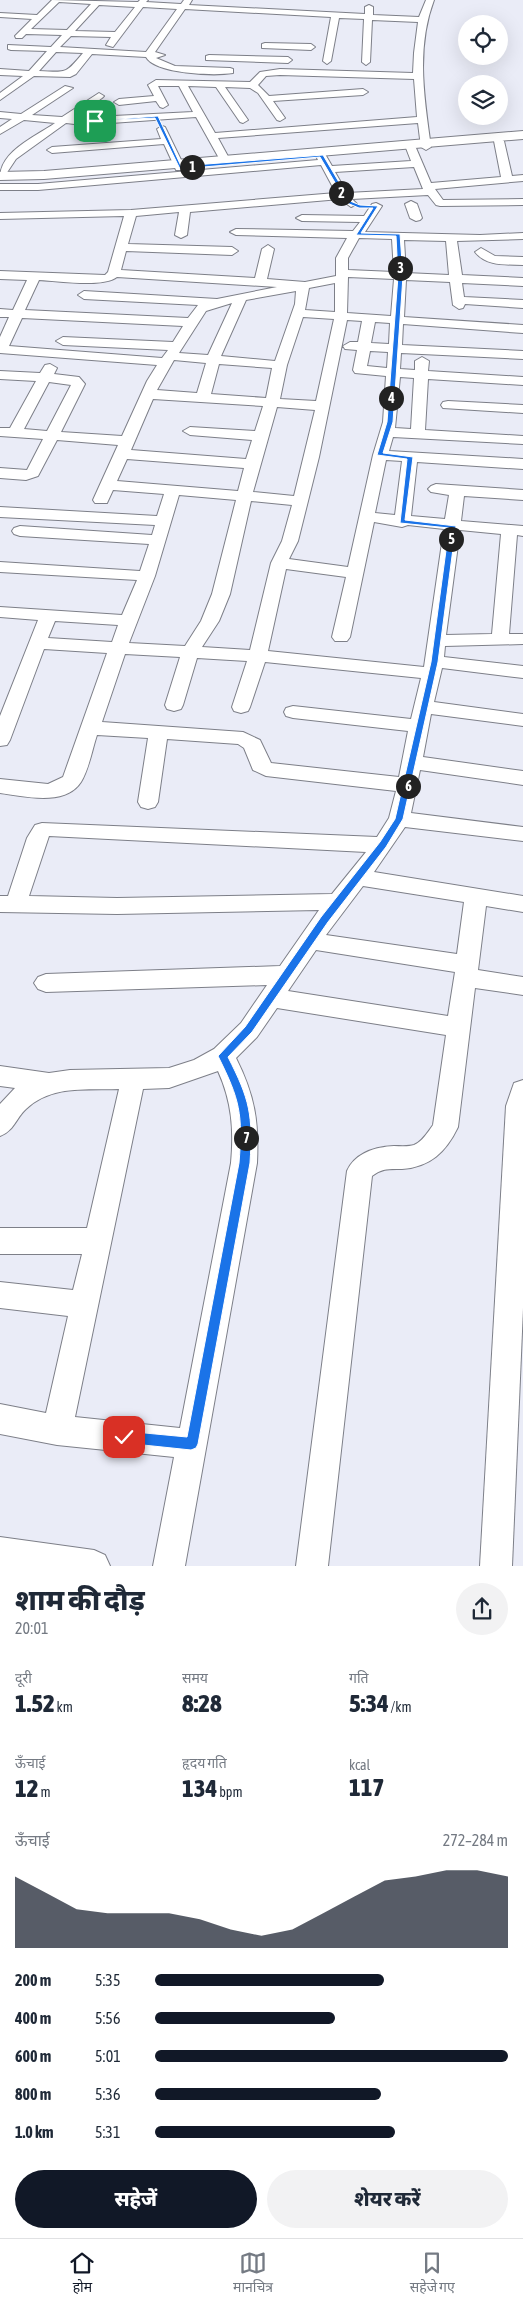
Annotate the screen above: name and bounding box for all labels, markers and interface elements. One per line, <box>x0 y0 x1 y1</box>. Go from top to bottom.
map controls <box>458 15 508 125</box>
button: locate <box>458 15 508 65</box>
button: layers <box>458 75 508 125</box>
pin <box>74 100 116 142</box>
icon: arrive <box>81 107 109 135</box>
pin: 1 <box>180 154 204 180</box>
text: 1 <box>189 159 196 175</box>
pin: 2 <box>328 180 354 206</box>
text: 2 <box>338 185 345 201</box>
pin: 3 <box>388 256 412 280</box>
text: 3 <box>397 260 404 276</box>
pin: 4 <box>378 386 404 410</box>
text: 4 <box>388 390 395 406</box>
pin: 5 <box>438 526 464 552</box>
text: 5 <box>448 531 455 547</box>
pin: 6 <box>396 774 420 798</box>
text: 6 <box>405 778 412 794</box>
pin: 7 <box>234 1126 258 1150</box>
text: 7 <box>243 1130 250 1146</box>
pin <box>103 1416 145 1458</box>
icon: check <box>110 1423 138 1451</box>
button: share <box>456 1583 508 1635</box>
text: शाम की दौड़ <box>15 1584 145 1616</box>
text: 20:01 <box>15 1619 49 1637</box>
text: दूरी <box>15 1670 32 1686</box>
text: समय <box>182 1670 208 1686</box>
text: गति <box>349 1670 369 1686</box>
text: 1.52 <box>15 1689 55 1717</box>
text: 8:28 <box>182 1689 222 1717</box>
text: 5:34 <box>349 1689 389 1717</box>
text: km <box>55 1699 73 1715</box>
text: /km <box>389 1699 412 1715</box>
text: ऊँचाई <box>15 1755 45 1771</box>
text: हृदय गति <box>182 1755 227 1771</box>
text: kcal <box>349 1757 370 1773</box>
text: 117 <box>349 1773 384 1801</box>
text: 12 <box>15 1774 39 1802</box>
text: 134 <box>182 1774 217 1802</box>
text: m <box>39 1784 51 1800</box>
text: bpm <box>217 1784 243 1800</box>
text: ऊँचाई <box>15 1831 50 1849</box>
text: 272–284 m <box>443 1831 508 1849</box>
text: 200 m <box>15 1971 51 1989</box>
text: 5:35 <box>95 1971 120 1989</box>
text: 400 m <box>15 2009 51 2027</box>
text: 5:56 <box>95 2009 120 2027</box>
text: 600 m <box>15 2047 51 2065</box>
text: 5:01 <box>95 2047 121 2065</box>
text: 800 m <box>15 2085 51 2103</box>
text: 5:36 <box>95 2085 120 2103</box>
text: 1.0 km <box>15 2123 54 2141</box>
text: 5:31 <box>95 2123 120 2141</box>
button: सहेजें <box>15 2170 257 2228</box>
button: शेयर करें <box>267 2170 508 2228</box>
tab: होम <box>68 2249 96 2298</box>
tab: मानचित्र <box>233 2249 273 2298</box>
tab: सहेजे गए <box>410 2249 455 2298</box>

